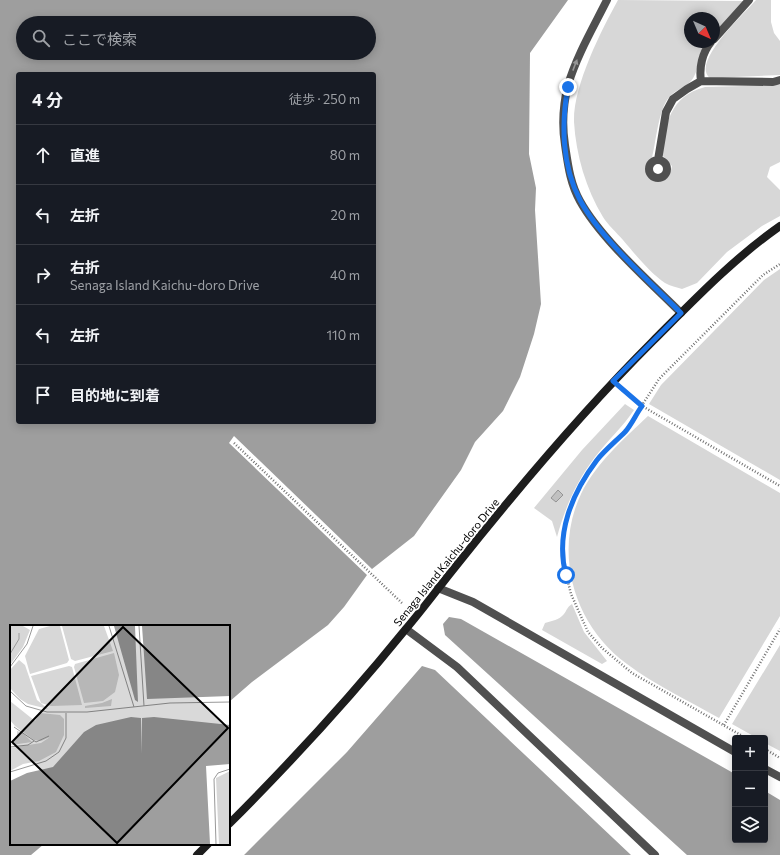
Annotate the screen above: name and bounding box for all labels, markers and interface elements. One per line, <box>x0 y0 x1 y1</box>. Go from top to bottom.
north arrow <box>684 12 720 48</box>
search box <box>16 16 376 60</box>
icon: search <box>30 27 52 49</box>
text: ここで検索 <box>62 30 137 48</box>
one-way arrow <box>573 59 579 71</box>
route end <box>559 78 577 96</box>
text: 4 分 <box>32 89 63 110</box>
text: 徒歩 · 250 m <box>289 91 360 107</box>
icon: ahead <box>32 144 54 166</box>
text: 直進 <box>70 146 100 164</box>
text: 80 m <box>330 147 360 163</box>
icon: left <box>32 204 54 226</box>
text: 左折 <box>70 206 100 224</box>
text: 20 m <box>331 207 360 223</box>
text: 右折 <box>70 258 100 276</box>
icon: right <box>32 264 54 286</box>
text: 40 m <box>330 267 360 283</box>
text: Senaga Island Kaichu-doro Drive <box>70 277 259 293</box>
icon: left <box>32 324 54 346</box>
text: 左折 <box>70 326 100 344</box>
text: 110 m <box>327 327 360 343</box>
icon: arrive <box>32 384 54 406</box>
text: 目的地に到着 <box>70 386 160 404</box>
street label: Senaga Island Kaichu-doro Drive <box>390 495 502 628</box>
route start <box>557 566 575 584</box>
inset map <box>10 625 230 845</box>
map controls <box>732 735 768 843</box>
button: + <box>732 735 768 771</box>
button: − <box>732 771 768 807</box>
button: layers <box>732 807 768 843</box>

